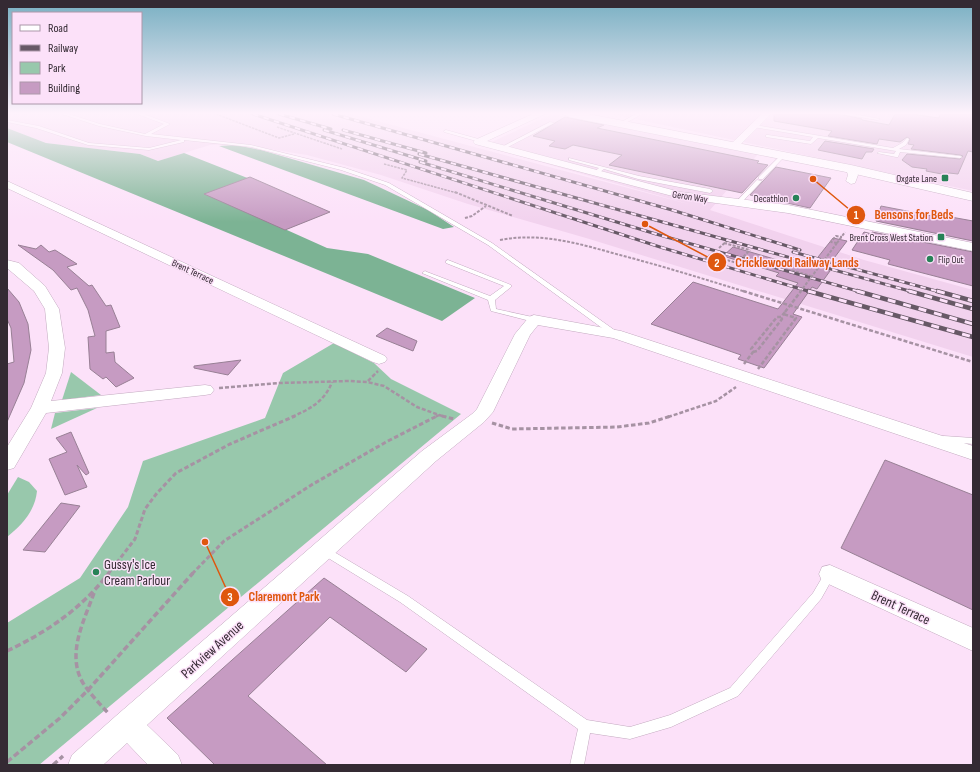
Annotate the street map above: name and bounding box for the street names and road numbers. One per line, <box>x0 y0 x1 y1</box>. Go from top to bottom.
street label: Geron Way <box>671 188 709 206</box>
street label: Brent Terrace <box>170 257 216 287</box>
street label: Brent Terrace <box>869 586 933 628</box>
street label: Parkview Avenue <box>178 617 247 682</box>

